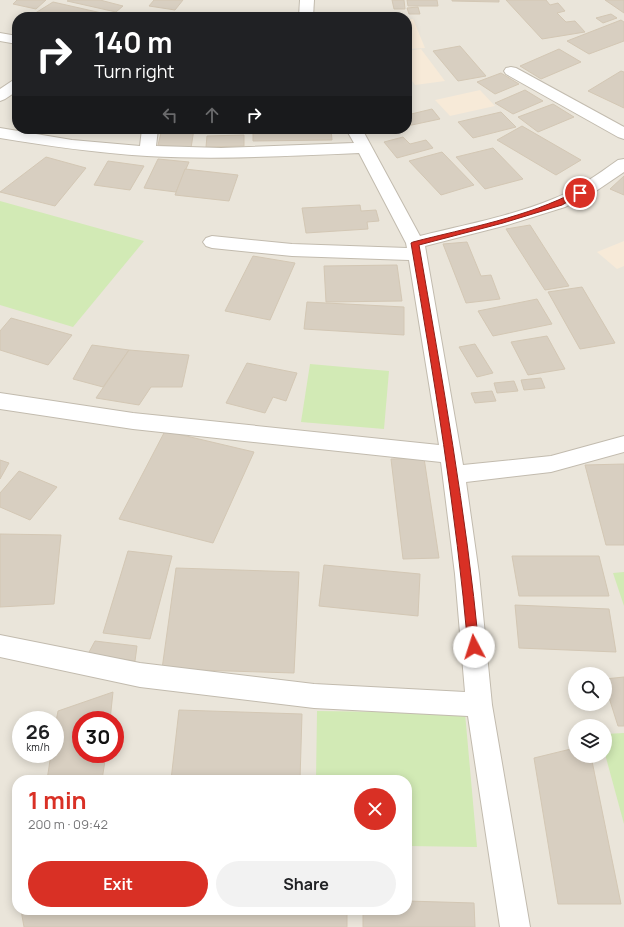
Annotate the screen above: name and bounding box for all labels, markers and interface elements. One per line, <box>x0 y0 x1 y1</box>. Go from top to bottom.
text: 140 m <box>94 23 173 61</box>
icon: right <box>28 28 80 80</box>
text: Turn right <box>94 59 175 83</box>
icon: left <box>159 104 181 126</box>
icon: ahead <box>201 104 223 126</box>
icon: right <box>243 104 265 126</box>
pin <box>563 176 597 210</box>
icon: arrive <box>569 182 591 204</box>
position arrow <box>453 626 495 668</box>
map controls <box>568 667 612 763</box>
button: search <box>568 667 612 711</box>
speed limit sign: 30 <box>72 711 124 763</box>
text: 26 <box>26 718 50 745</box>
button: layers <box>568 719 612 763</box>
text: km/h <box>26 740 50 754</box>
text: 1 min <box>28 783 87 816</box>
button: close <box>354 788 396 830</box>
text: 200 m · 09:42 <box>28 815 108 833</box>
button: Exit <box>28 861 208 907</box>
button: Share <box>216 861 396 907</box>

